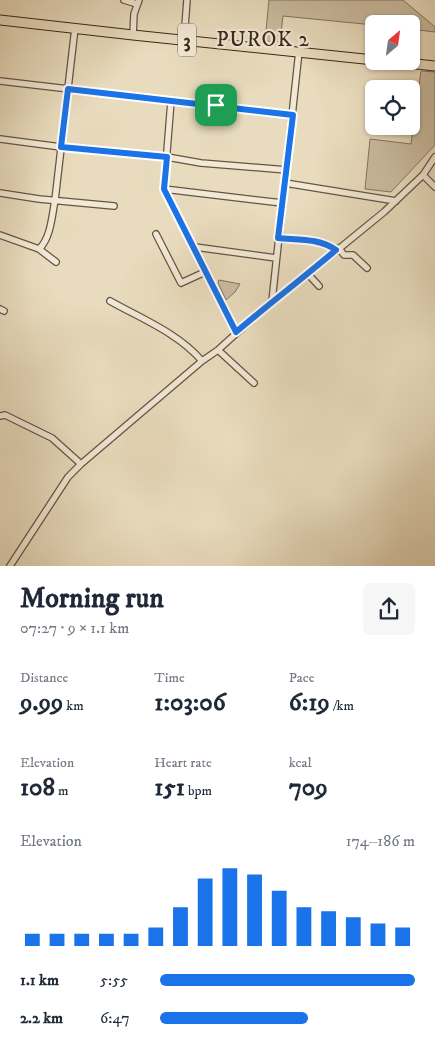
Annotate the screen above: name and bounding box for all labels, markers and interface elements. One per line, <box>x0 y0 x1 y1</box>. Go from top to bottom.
north arrow <box>365 15 420 70</box>
map controls <box>365 15 420 135</box>
road number: 3 <box>178 24 196 56</box>
district label: PUROK 2 <box>216 27 310 53</box>
button: locate <box>365 80 420 135</box>
pin <box>195 84 237 126</box>
icon: arrive <box>202 91 230 119</box>
text: Morning run <box>20 581 164 616</box>
button: share <box>363 583 415 635</box>
text: 07:27 · 9 × 1.1 km <box>20 618 129 638</box>
text: Distance <box>20 669 68 687</box>
text: Time <box>154 669 185 687</box>
text: Pace <box>289 669 315 687</box>
text: 9.99 <box>20 687 63 718</box>
text: 1:03:06 <box>154 687 226 718</box>
text: 6:19 <box>289 687 330 718</box>
text: km <box>63 697 84 715</box>
text: /km <box>330 697 354 715</box>
text: Elevation <box>20 754 74 772</box>
text: Heart rate <box>154 754 212 772</box>
text: kcal <box>289 754 312 772</box>
text: 108 <box>20 772 55 803</box>
text: 151 <box>154 772 185 803</box>
text: 709 <box>289 772 328 803</box>
text: m <box>55 782 69 800</box>
text: bpm <box>185 782 212 800</box>
text: Elevation <box>20 831 82 851</box>
text: 174–186 m <box>346 831 415 851</box>
text: 1.1 km <box>20 970 59 990</box>
text: 5:55 <box>100 970 128 990</box>
text: 2.2 km <box>20 1008 63 1028</box>
text: 6:47 <box>100 1008 130 1028</box>

